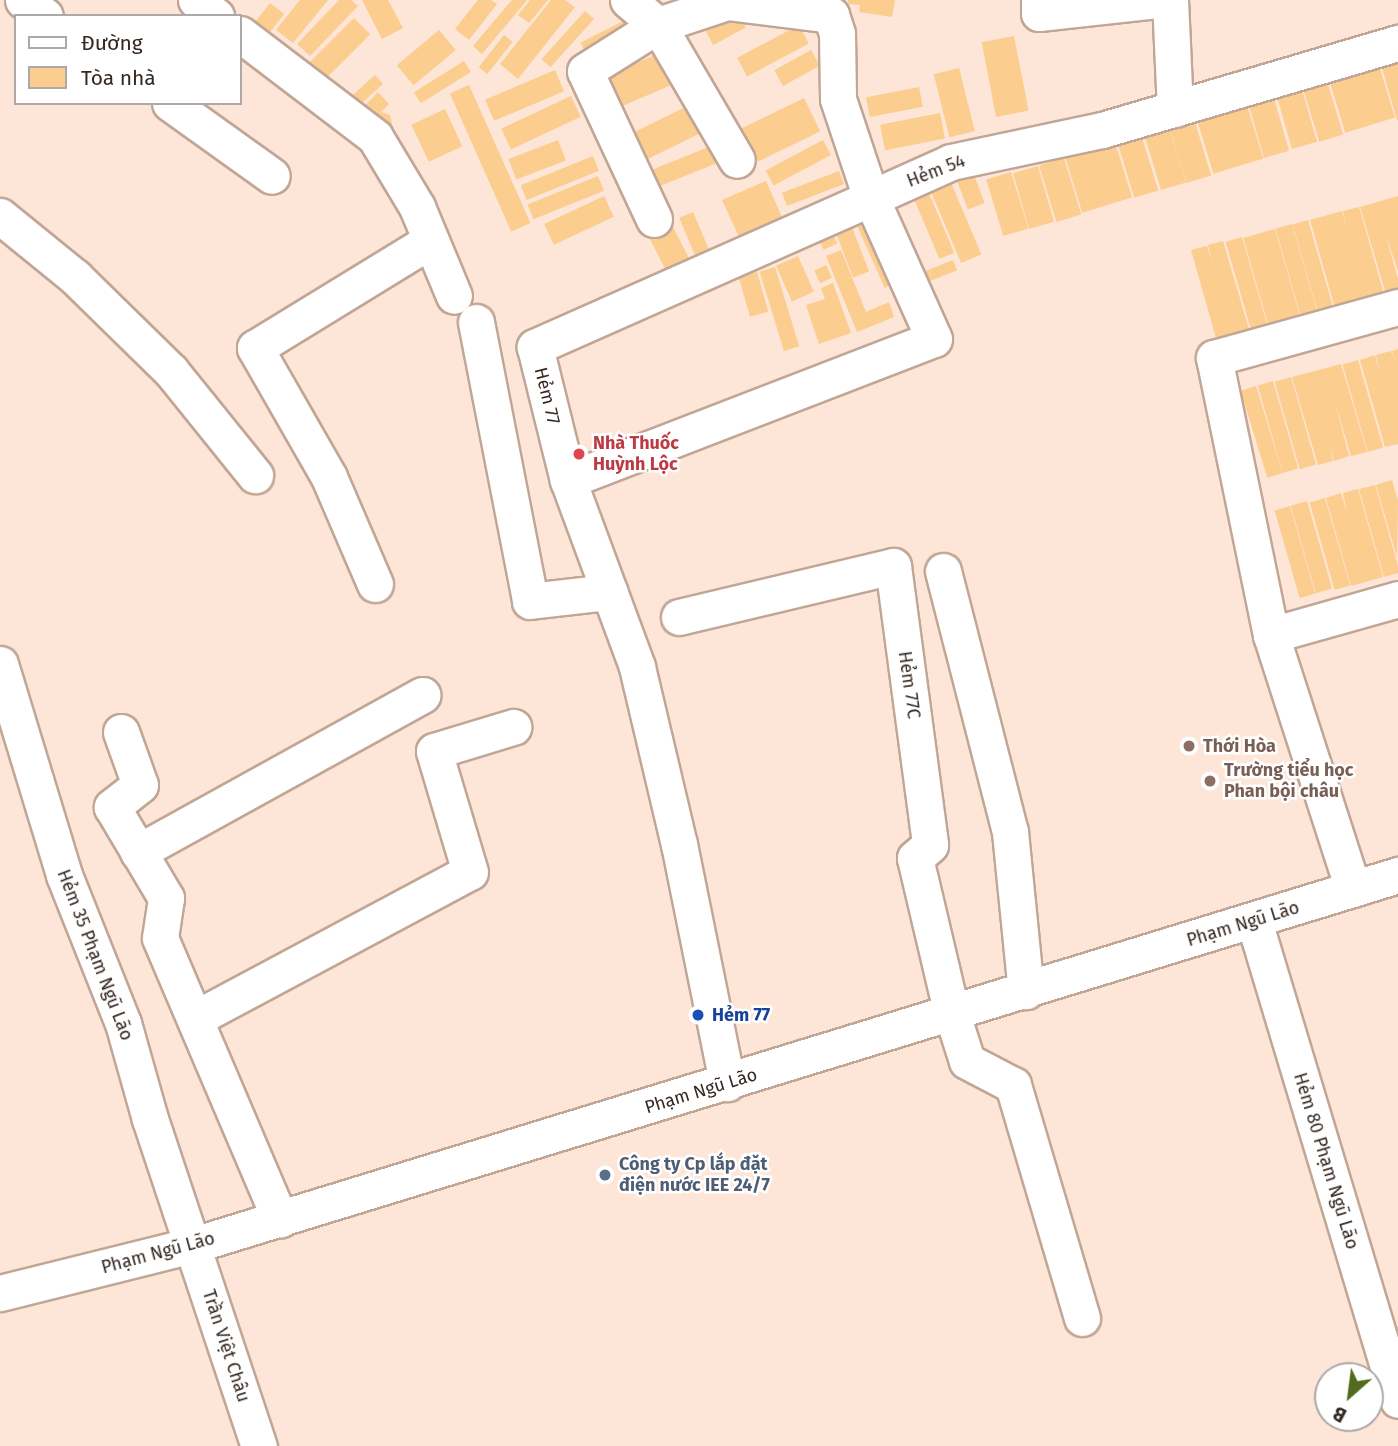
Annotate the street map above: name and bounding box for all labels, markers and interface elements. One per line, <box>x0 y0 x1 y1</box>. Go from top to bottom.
legend <box>14 14 242 105</box>
text: Đường <box>81 30 143 56</box>
text: Tòa nhà <box>81 65 156 91</box>
street label: Hẻm 54 <box>904 150 968 192</box>
street label: Hẻm 77 <box>529 365 565 427</box>
place label: Nhà Thuốc Huỳnh Lộc <box>593 433 679 476</box>
marker: Nhà Thuốc Huỳnh Lộc <box>571 446 587 462</box>
street label: Hẻm 77C <box>894 650 924 720</box>
place label: Thới Hòa <box>1203 735 1276 757</box>
marker: Thới Hòa <box>1181 738 1197 754</box>
place label: Trường tiểu học Phan bội châu <box>1224 760 1353 802</box>
marker: Trường tiểu học Phan bội châu <box>1202 773 1218 789</box>
street label: Hẻm 35 Phạm Ngũ Lão <box>52 866 138 1044</box>
street label: Phạm Ngũ Lão <box>1184 897 1302 951</box>
place label: Hẻm 77 <box>712 1004 770 1026</box>
marker: Hẻm 77 <box>690 1007 706 1023</box>
street label: Phạm Ngũ Lão <box>642 1064 760 1118</box>
street label: Hẻm 80 Phạm Ngũ Lão <box>1289 1070 1363 1252</box>
place label: Công ty Cp lắp đặt điện nước IEE 24/7 <box>619 1154 770 1196</box>
marker: Công ty Cp lắp đặt điện nước IEE 24/7 <box>597 1167 613 1183</box>
street label: Phạm Ngũ Lão <box>99 1227 217 1279</box>
street label: Trần Việt Châu <box>198 1287 254 1405</box>
north arrow <box>1314 1362 1384 1432</box>
text: B <box>1329 1401 1350 1427</box>

